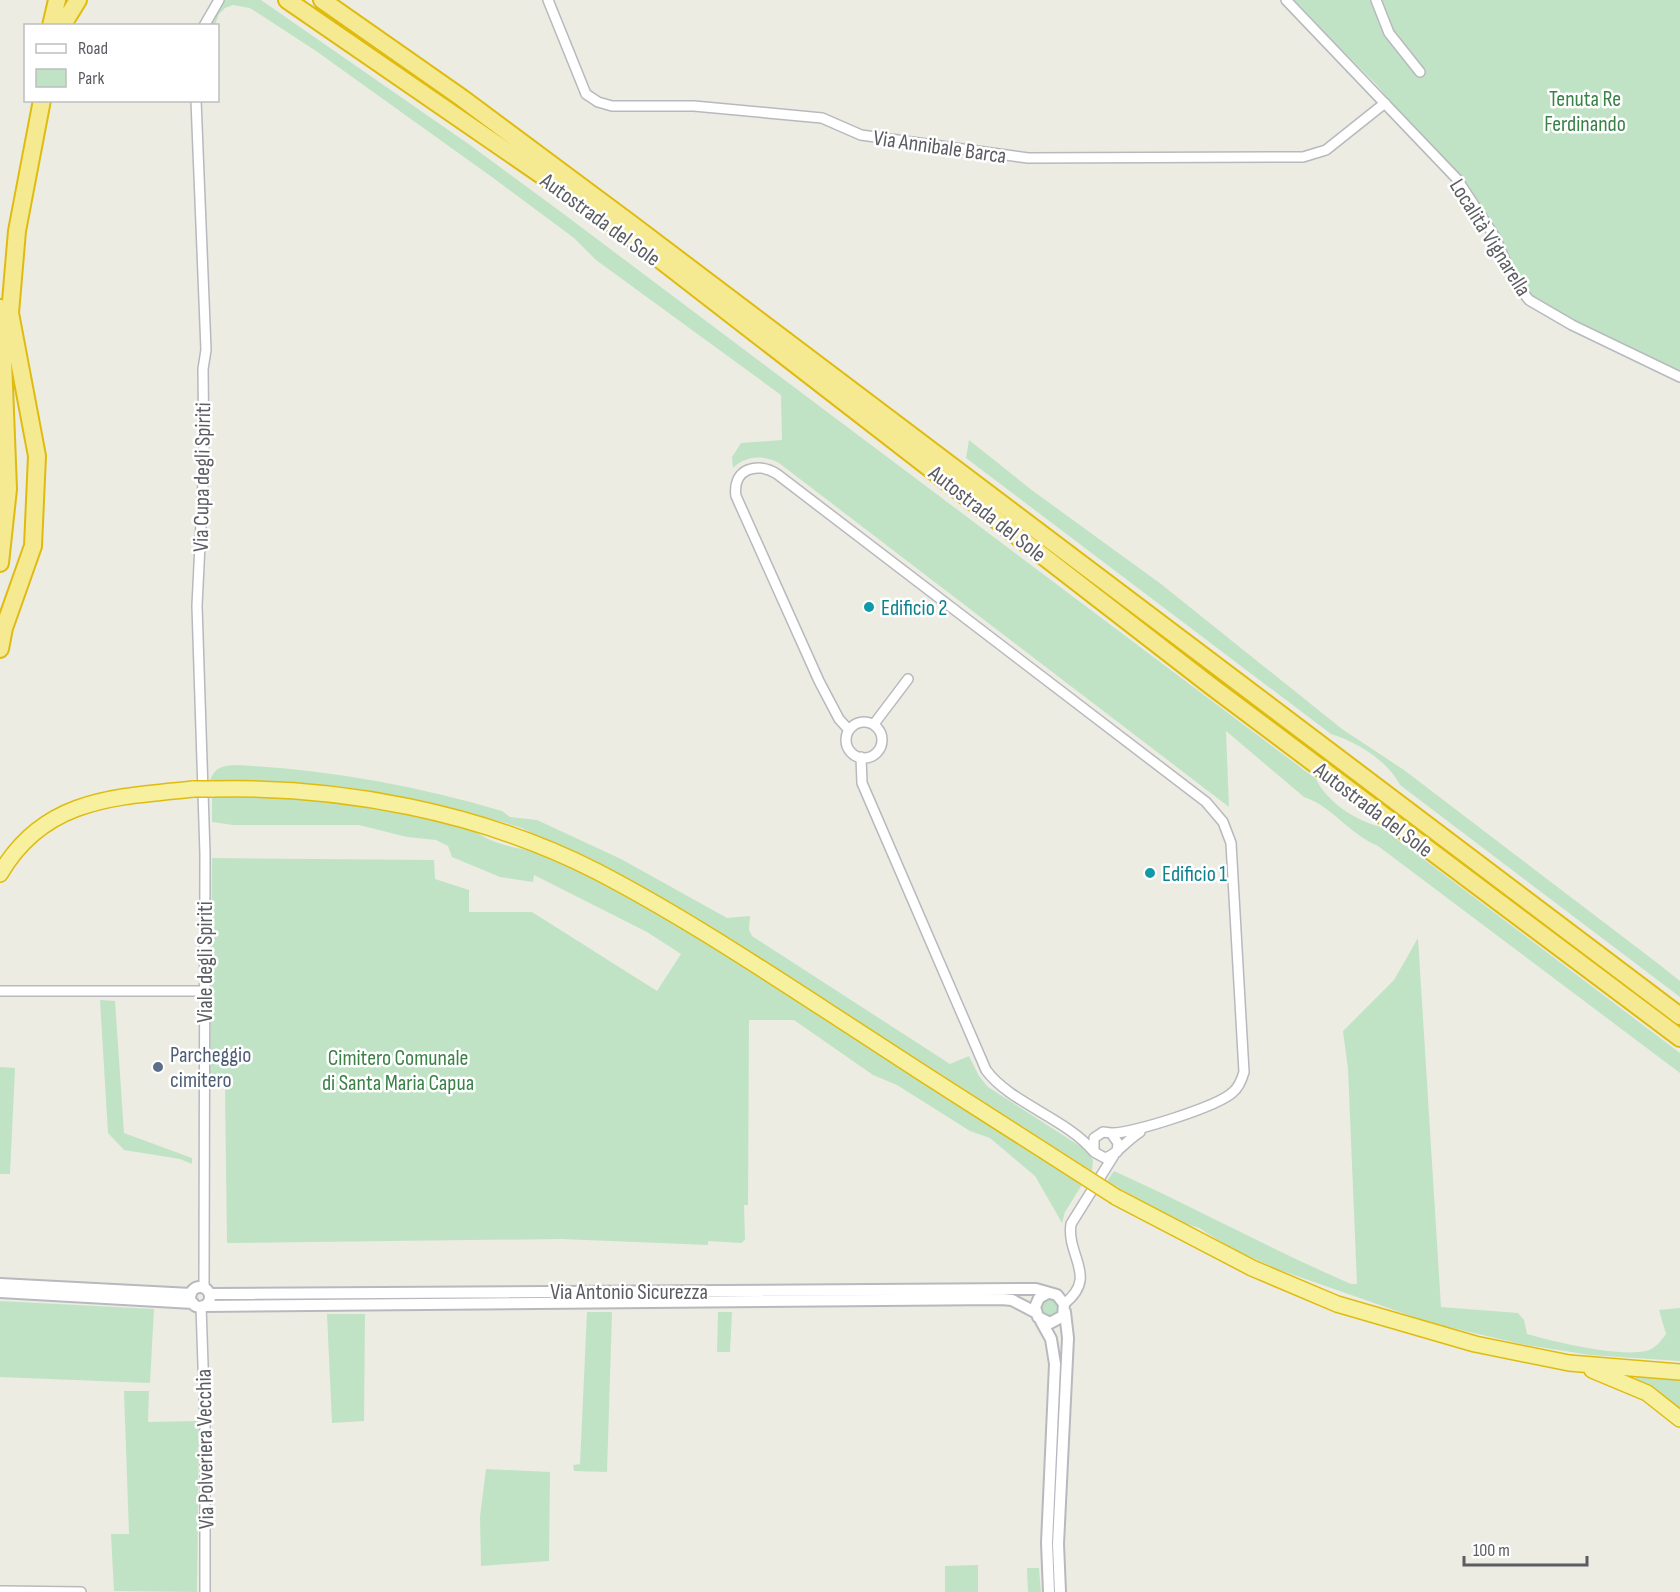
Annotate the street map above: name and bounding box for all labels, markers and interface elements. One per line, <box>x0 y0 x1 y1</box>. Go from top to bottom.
legend <box>24 24 219 102</box>
text: Road <box>78 38 108 59</box>
text: Park <box>78 68 104 89</box>
park label: Tenuta Re Ferdinando <box>1544 86 1626 138</box>
street label: Via Annibale Barca <box>872 125 1008 170</box>
street label: Autostrada del Sole <box>534 167 665 273</box>
street label: Località Vignarella <box>1443 174 1537 301</box>
street label: Via Cupa degli Spiriti <box>188 402 217 552</box>
street label: Autostrada del Sole <box>922 459 1051 568</box>
place label: Edificio 2 <box>881 595 947 622</box>
marker: Edificio 2 <box>862 600 876 614</box>
street label: Autostrada del Sole <box>1308 756 1438 864</box>
place label: Edificio 1 <box>1162 861 1227 888</box>
marker: Edificio 1 <box>1143 866 1157 880</box>
street label: Viale degli Spiriti <box>192 901 219 1023</box>
place label: Parcheggio cimitero <box>170 1042 251 1094</box>
park label: Cimitero Comunale di Santa Maria Capua <box>322 1045 474 1097</box>
marker: Parcheggio cimitero <box>151 1060 165 1074</box>
street label: Via Antonio Sicurezza <box>550 1279 708 1306</box>
street label: Via Polveriera Vecchia <box>191 1369 220 1529</box>
scale bar <box>1464 1529 1587 1567</box>
text: 100 m <box>1473 1540 1510 1561</box>

